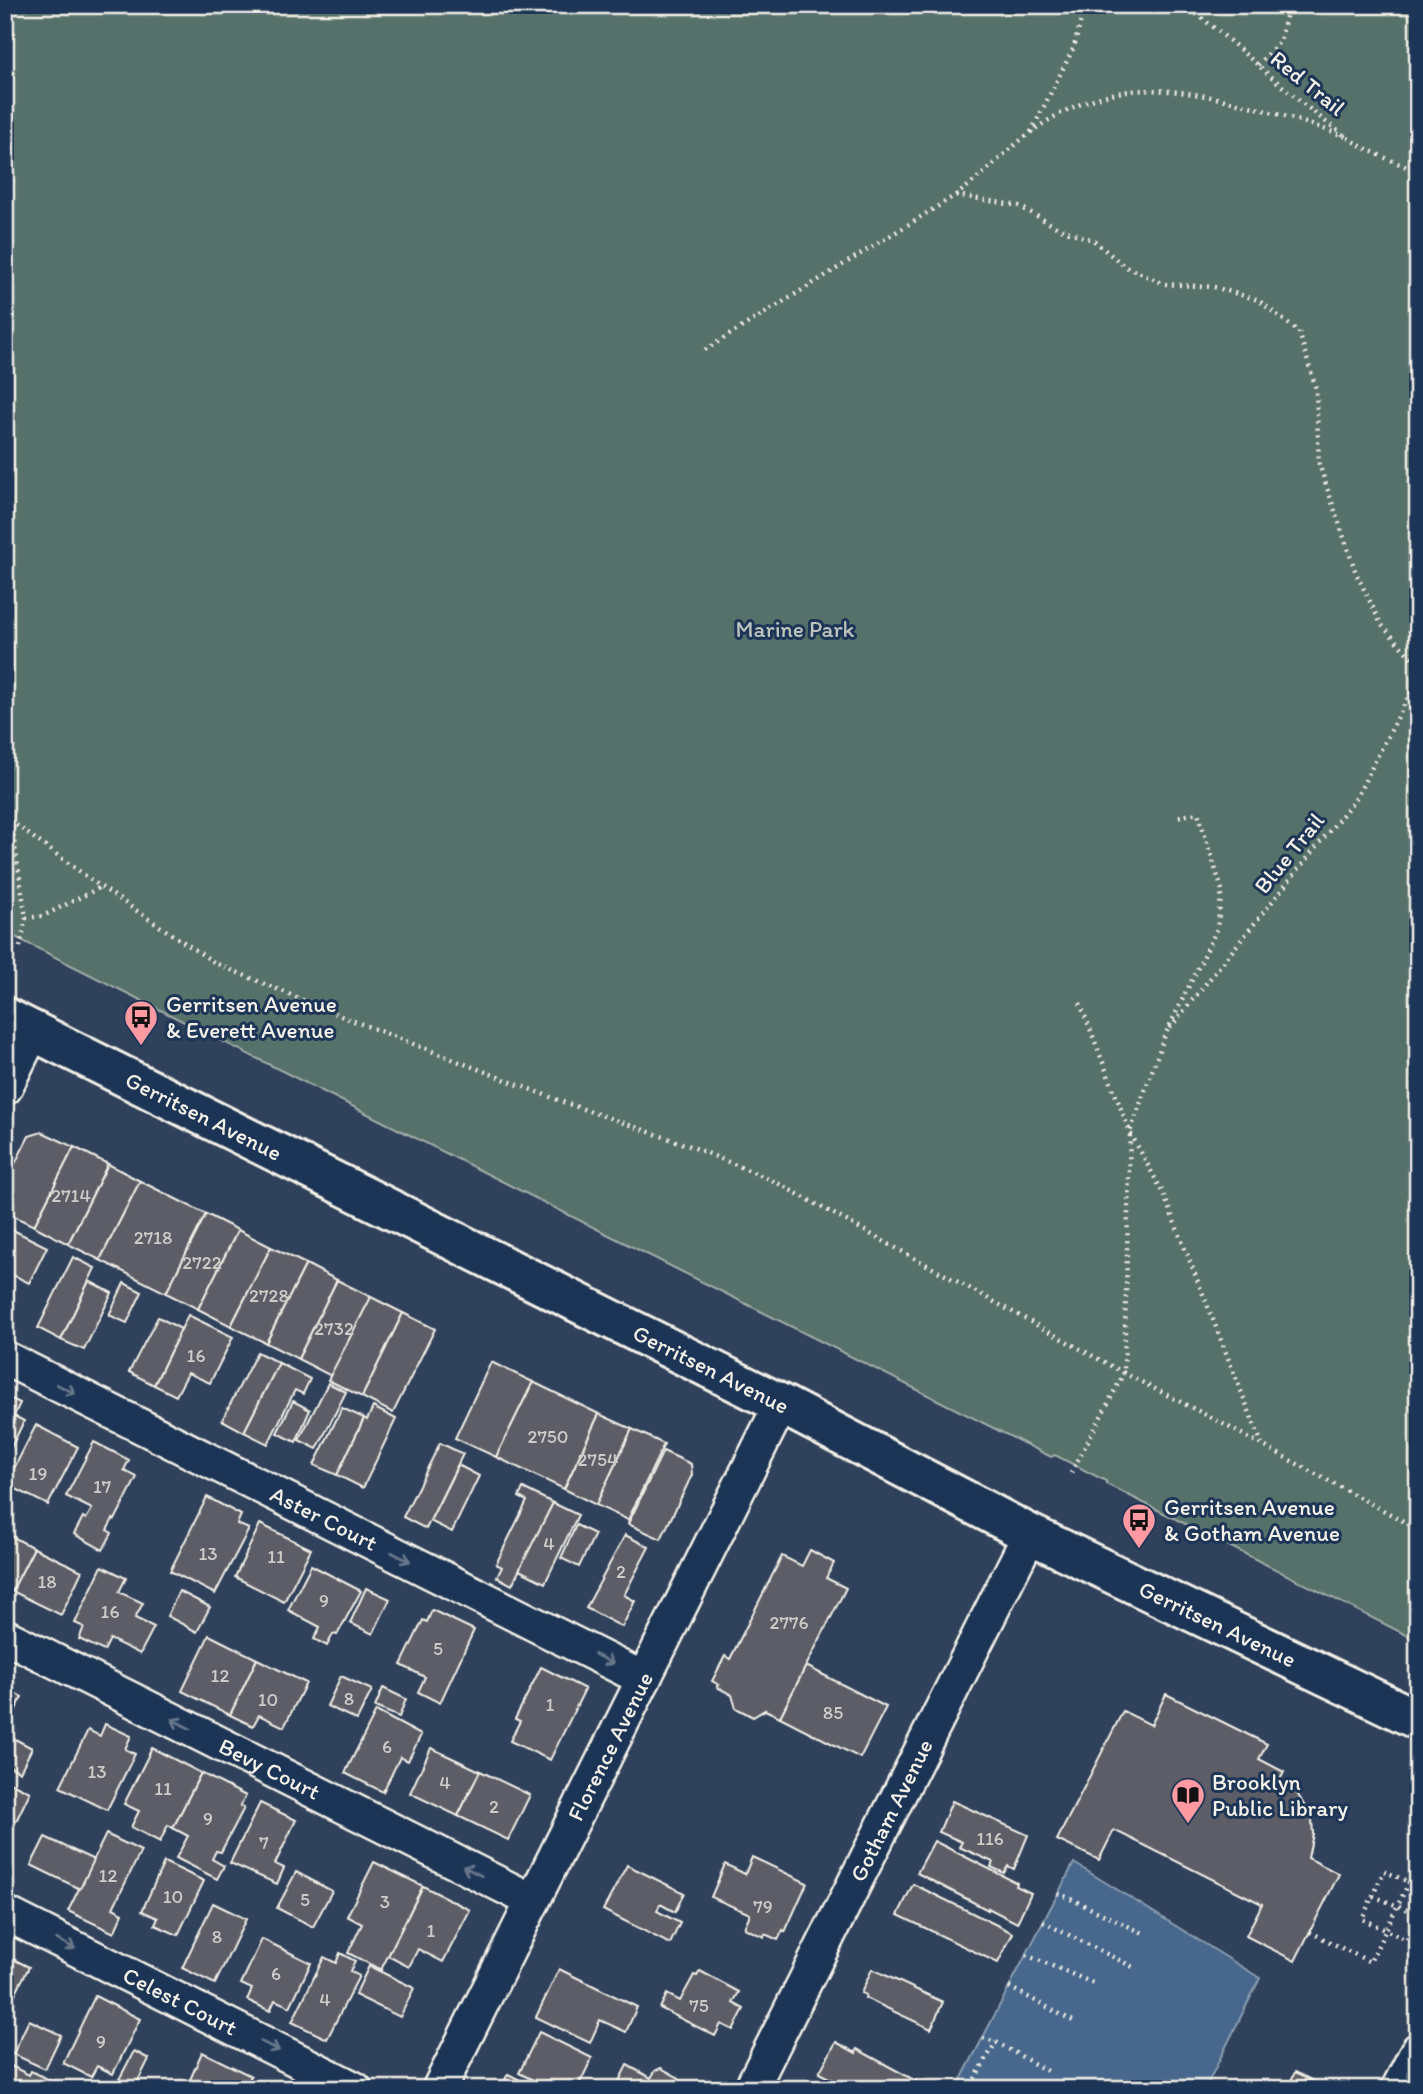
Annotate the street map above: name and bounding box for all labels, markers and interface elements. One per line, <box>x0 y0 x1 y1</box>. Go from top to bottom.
street label: Red Trail <box>1265 44 1351 122</box>
park label: Marine Park <box>735 615 855 643</box>
street label: Blue Trail <box>1248 806 1330 899</box>
place label: Gerritsen Avenue & Everett Avenue <box>166 990 337 1044</box>
bus stop icon: Gerritsen Avenue & Everett Avenue <box>122 998 160 1047</box>
street label: Gerritsen Avenue <box>121 1065 286 1167</box>
house number: 2714 <box>51 1184 91 1207</box>
house number: 2718 <box>134 1226 172 1249</box>
house number: 2722 <box>182 1251 222 1274</box>
house number: 2728 <box>249 1284 289 1307</box>
house number: 2732 <box>314 1317 354 1340</box>
street label: Gerritsen Avenue <box>628 1318 794 1420</box>
house number: 16 <box>187 1344 205 1367</box>
one-way arrow <box>55 1383 76 1397</box>
house number: 2750 <box>527 1425 569 1448</box>
house number: 2754 <box>578 1448 618 1471</box>
house number: 19 <box>29 1462 47 1485</box>
house number: 17 <box>93 1475 111 1498</box>
street label: Aster Court <box>266 1480 382 1557</box>
place label: Gerritsen Avenue & Gotham Avenue <box>1164 1493 1340 1547</box>
bus stop icon: Gerritsen Avenue & Gotham Avenue <box>1120 1501 1158 1550</box>
house number: 4 <box>543 1532 555 1555</box>
house number: 13 <box>198 1542 218 1565</box>
house number: 11 <box>267 1545 285 1568</box>
one-way arrow <box>390 1550 411 1564</box>
house number: 2 <box>616 1560 626 1583</box>
house number: 18 <box>37 1570 57 1593</box>
street label: Gerritsen Avenue <box>1134 1574 1301 1673</box>
house number: 9 <box>319 1589 329 1612</box>
house number: 16 <box>101 1600 119 1623</box>
house number: 2776 <box>770 1611 808 1634</box>
house number: 5 <box>433 1637 443 1660</box>
one-way arrow <box>593 1653 614 1666</box>
house number: 12 <box>211 1664 229 1687</box>
street label: Florence Avenue <box>561 1667 659 1825</box>
house number: 8 <box>344 1687 354 1710</box>
house number: 10 <box>258 1688 278 1711</box>
house number: 1 <box>546 1693 555 1716</box>
house number: 85 <box>823 1701 843 1724</box>
one-way arrow <box>171 1717 192 1731</box>
street label: Bevy Court <box>214 1732 325 1806</box>
street label: Gotham Avenue <box>844 1734 939 1886</box>
house number: 6 <box>382 1735 392 1758</box>
house number: 13 <box>87 1760 107 1783</box>
place label: Brooklyn Public Library <box>1212 1768 1348 1822</box>
house number: 4 <box>439 1771 451 1794</box>
library icon: Brooklyn Public Library <box>1169 1776 1207 1825</box>
house number: 11 <box>154 1777 172 1800</box>
house number: 2 <box>489 1795 499 1818</box>
house number: 9 <box>203 1807 213 1830</box>
house number: 116 <box>976 1827 1004 1850</box>
house number: 7 <box>259 1831 269 1854</box>
one-way arrow <box>462 1863 483 1877</box>
house number: 12 <box>99 1864 117 1887</box>
house number: 10 <box>163 1885 183 1908</box>
house number: 5 <box>300 1888 310 1911</box>
house number: 3 <box>380 1890 390 1913</box>
house number: 79 <box>753 1895 773 1918</box>
house number: 1 <box>427 1919 436 1942</box>
house number: 8 <box>212 1925 222 1948</box>
one-way arrow <box>55 1937 76 1951</box>
street label: Celest Court <box>118 1961 242 2042</box>
house number: 6 <box>271 1962 281 1985</box>
house number: 4 <box>319 1988 331 2011</box>
house number: 75 <box>689 1994 709 2017</box>
house number: 9 <box>96 2030 106 2053</box>
one-way arrow <box>259 2040 279 2054</box>

